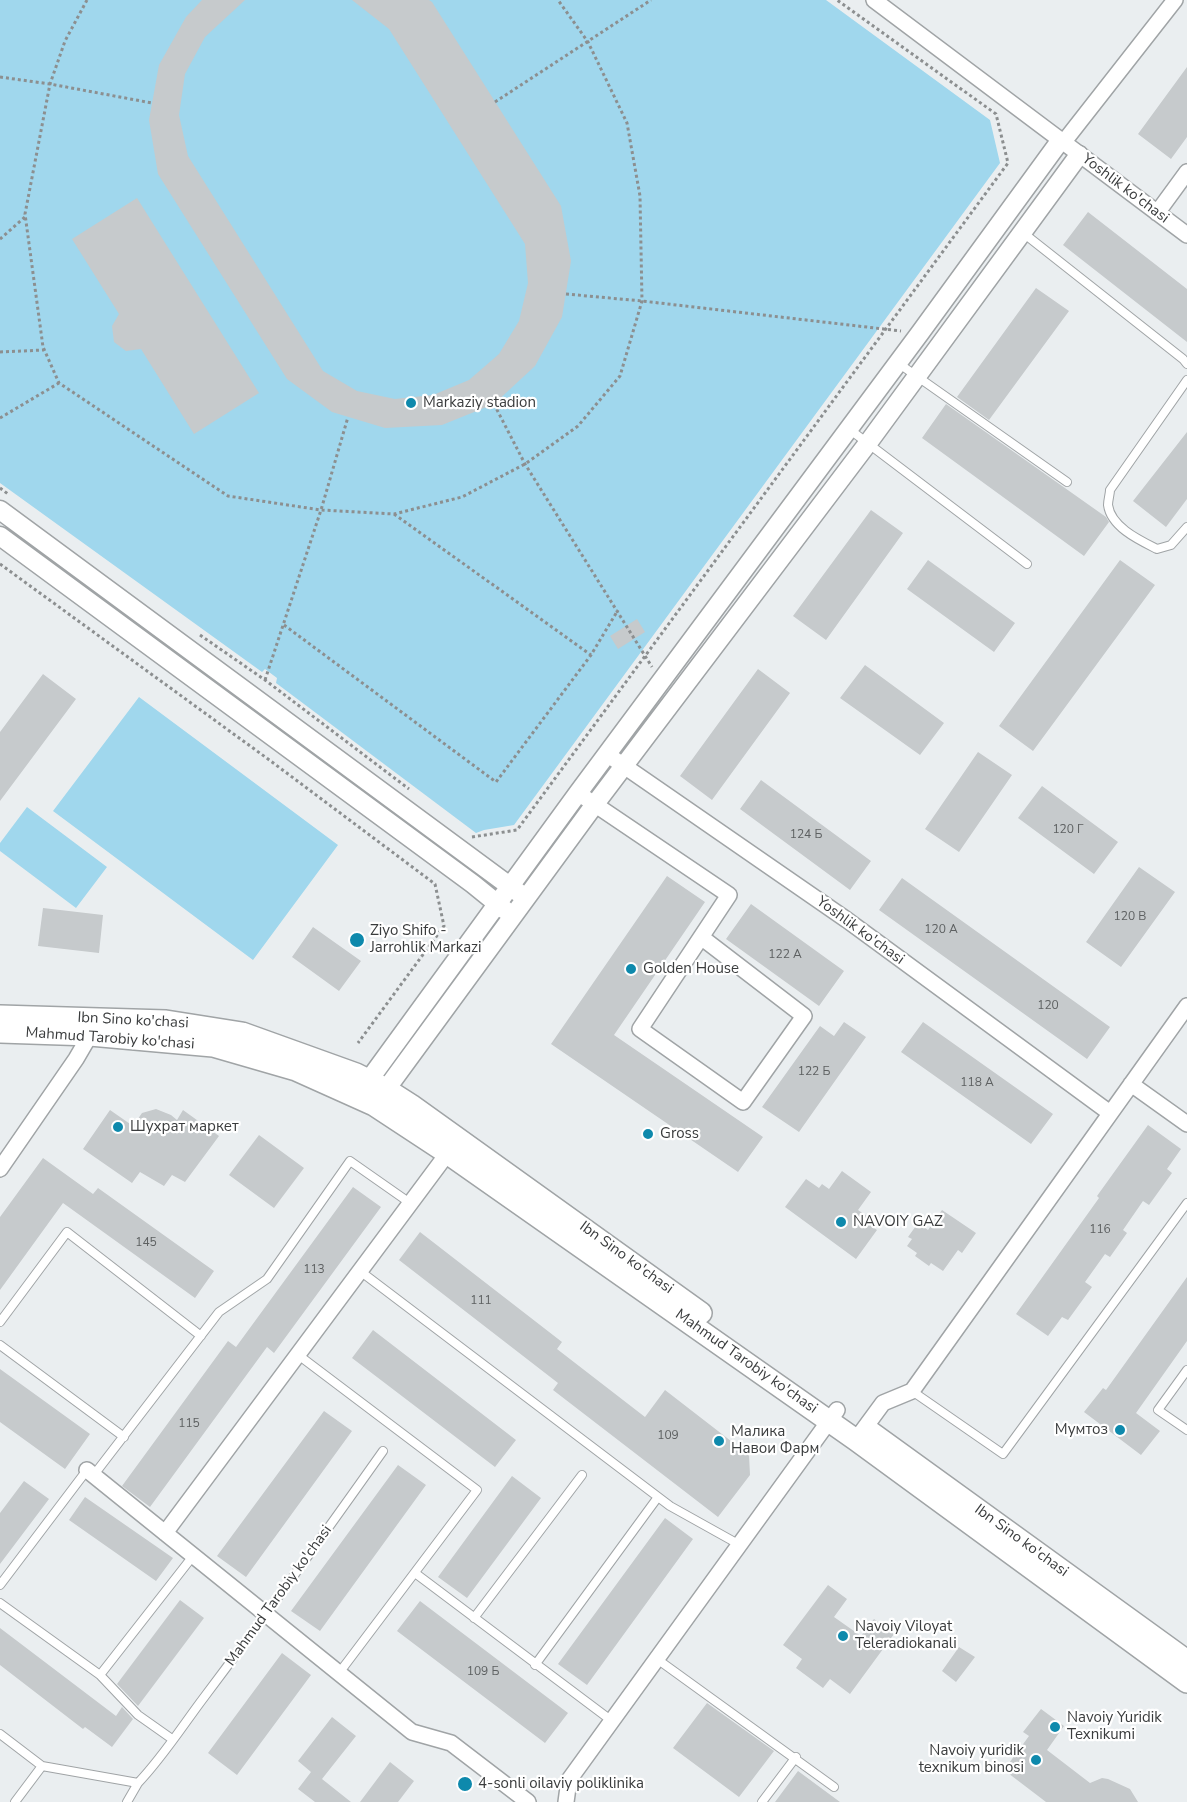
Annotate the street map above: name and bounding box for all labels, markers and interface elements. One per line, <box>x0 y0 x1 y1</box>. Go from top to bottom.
street label: Yoshlik ko'chasi <box>1078 150 1172 228</box>
place label: Markaziy stadion <box>423 394 536 412</box>
marker: Markaziy stadion <box>404 396 418 410</box>
house number: 120 Г <box>1052 823 1084 837</box>
house number: 124 Б <box>790 828 822 842</box>
street label: Yoshlik ko'chasi <box>813 893 907 969</box>
house number: 120 В <box>1114 910 1146 924</box>
place label: Ziyo Shifo - Jarrohlik Markazi <box>370 922 482 957</box>
house number: 120 А <box>924 923 958 937</box>
marker: Ziyo Shifo - Jarrohlik Markazi <box>348 931 366 949</box>
house number: 122 А <box>768 948 802 962</box>
place label: Golden House <box>643 960 739 978</box>
marker: Golden House <box>624 962 638 976</box>
house number: 120 <box>1037 999 1059 1013</box>
street label: Ibn Sino ko'chasi <box>77 1009 189 1033</box>
street label: Mahmud Tarobiy ko'chasi <box>25 1024 195 1054</box>
house number: 122 Б <box>798 1065 830 1079</box>
house number: 118 А <box>960 1076 994 1090</box>
place label: Шухрат маркет <box>130 1118 239 1136</box>
marker: Шухрат маркет <box>111 1120 125 1134</box>
place label: Gross <box>660 1125 699 1143</box>
marker: Gross <box>641 1127 655 1141</box>
place label: NAVOIY GAZ <box>853 1213 943 1231</box>
marker: NAVOIY GAZ <box>834 1215 848 1229</box>
street label: Ibn Sino ko'chasi <box>576 1218 676 1298</box>
house number: 116 <box>1089 1223 1111 1237</box>
house number: 145 <box>135 1236 157 1250</box>
house number: 113 <box>303 1263 325 1277</box>
house number: 111 <box>470 1294 492 1308</box>
street label: Mahmud Tarobiy ko'chasi <box>671 1306 821 1418</box>
house number: 115 <box>178 1417 200 1431</box>
place label: Мумтоз <box>1055 1421 1108 1439</box>
place label: Малика Навои Фарм <box>731 1423 819 1458</box>
marker: Мумтоз <box>1113 1423 1127 1437</box>
house number: 109 <box>657 1429 679 1443</box>
marker: Малика Навои Фарм <box>712 1434 726 1448</box>
street label: Ibn Sino ko'chasi <box>971 1501 1071 1581</box>
street label: Mahmud Tarobiy ko'chasi <box>222 1522 336 1670</box>
place label: Navoiy Viloyat Teleradiokanali <box>855 1618 957 1653</box>
marker: Navoiy Viloyat Teleradiokanali <box>836 1629 850 1643</box>
house number: 109 Б <box>467 1665 499 1679</box>
place label: Navoiy Yuridik Texnikumi <box>1067 1709 1162 1744</box>
marker: Navoiy Yuridik Texnikumi <box>1048 1720 1062 1734</box>
place label: Navoiy yuridik texnikum binosi <box>919 1742 1024 1777</box>
marker: Navoiy yuridik texnikum binosi <box>1029 1753 1043 1767</box>
marker: 4-sonli oilaviy poliklinika <box>456 1775 474 1793</box>
place label: 4-sonli oilaviy poliklinika <box>478 1775 644 1793</box>

